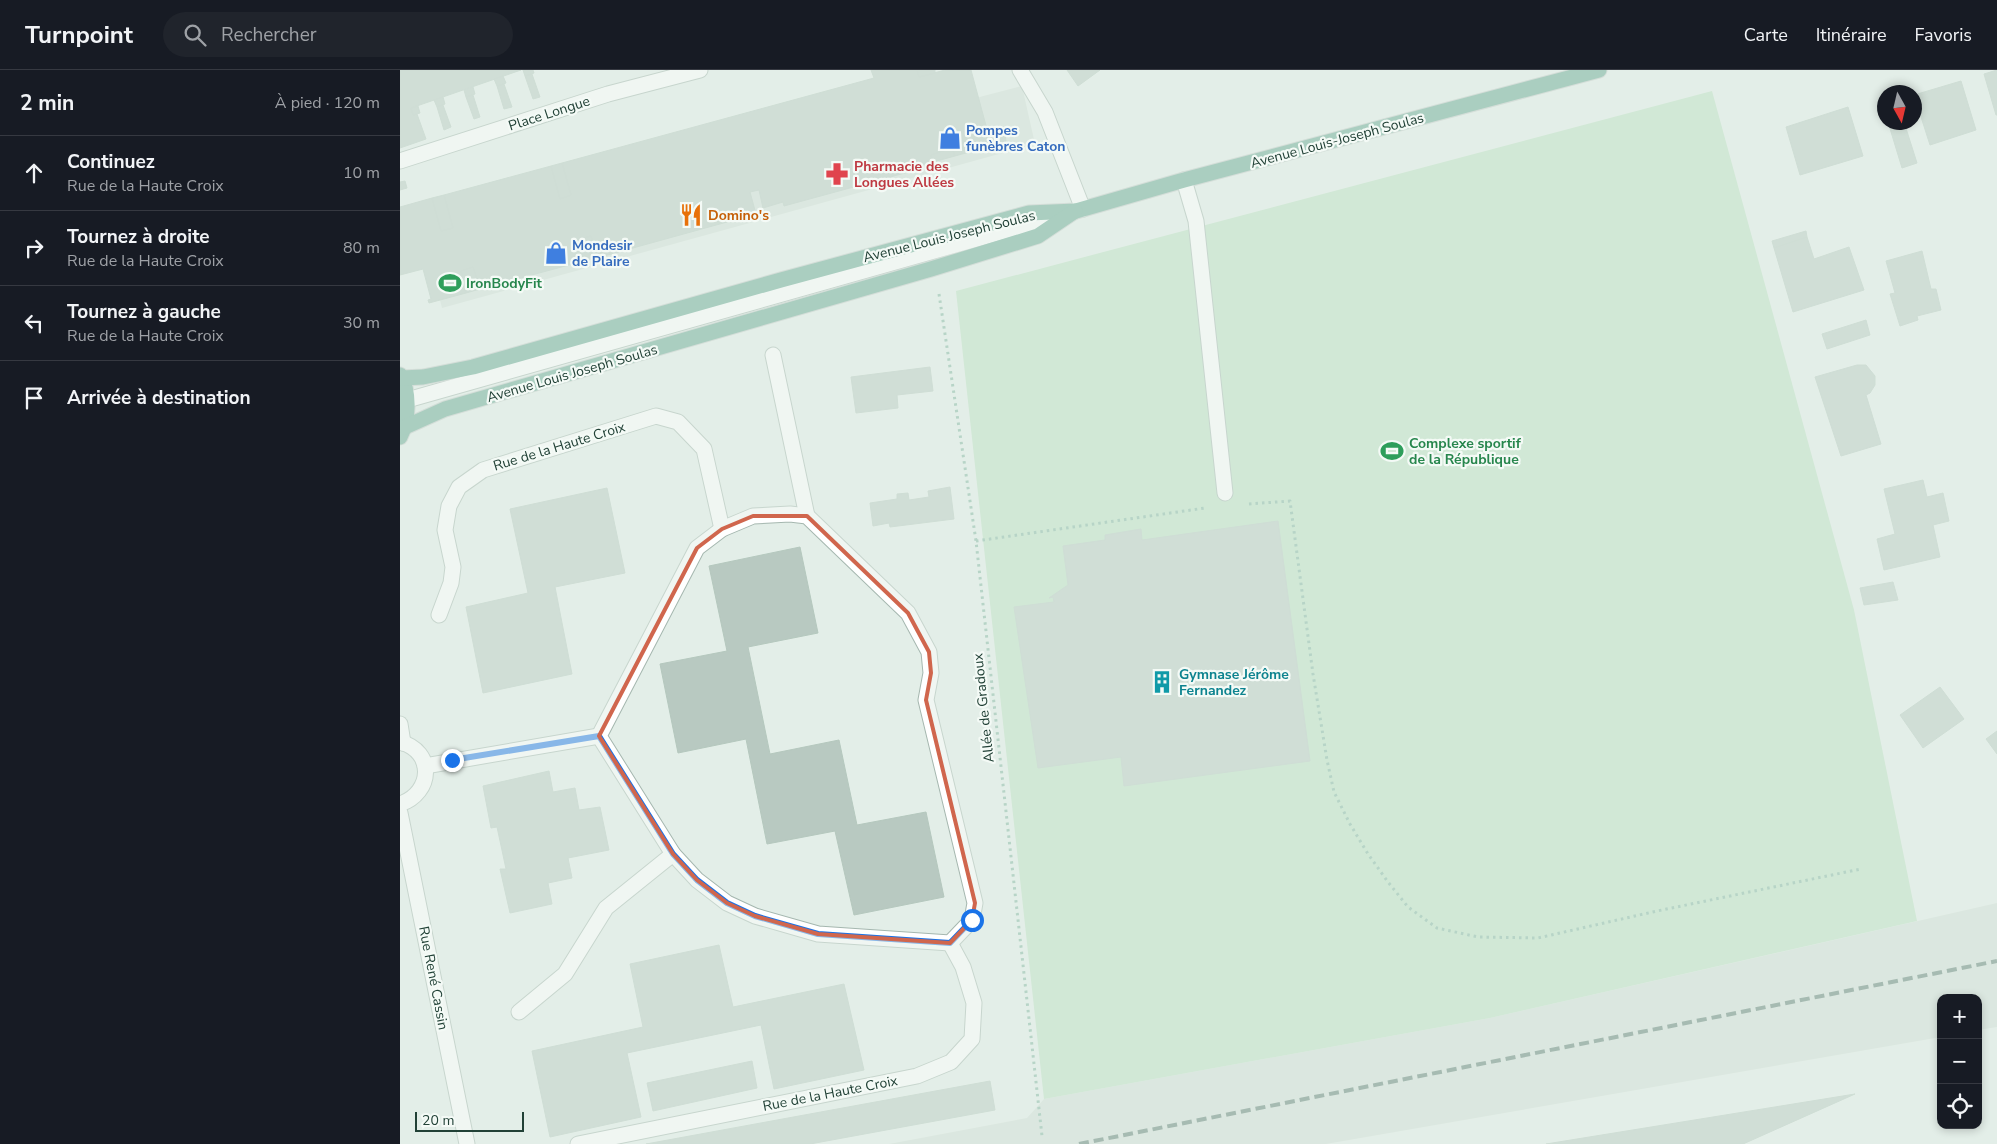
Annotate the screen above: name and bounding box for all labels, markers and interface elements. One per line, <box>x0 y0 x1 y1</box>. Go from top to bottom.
search box <box>163 12 513 57</box>
text: Turnpoint <box>25 19 133 51</box>
icon: search <box>181 21 209 49</box>
text: Rechercher <box>221 22 317 48</box>
text: Carte <box>1744 23 1788 47</box>
text: Itinéraire <box>1816 23 1887 47</box>
text: Favoris <box>1915 23 1972 47</box>
north arrow <box>1877 85 1922 130</box>
text: 2 min <box>20 89 74 117</box>
street label: Place Longue <box>506 91 592 136</box>
text: À pied · 120 m <box>275 92 380 114</box>
street label: Avenue Louis-Joseph Soulas <box>1248 108 1426 173</box>
place label: Pompes funèbres Caton <box>966 121 1065 156</box>
shop icon: Pompes funèbres Caton <box>937 125 963 151</box>
text: Continuez <box>67 149 155 175</box>
place label: Pharmacie des Longues Allées <box>854 157 954 192</box>
icon: ahead <box>20 159 48 187</box>
pharmacy icon: Pharmacie des Longues Allées <box>824 161 850 187</box>
text: 10 m <box>343 162 380 184</box>
text: Rue de la Haute Croix <box>67 175 224 197</box>
restaurant icon: Domino's <box>678 202 704 228</box>
place label: Domino's <box>708 206 769 225</box>
street label: Avenue Louis Joseph Soulas <box>861 206 1037 267</box>
text: Tournez à droite <box>67 224 210 250</box>
icon: right <box>20 234 48 262</box>
place label: Mondesir de Plaire <box>572 236 633 271</box>
text: 80 m <box>343 237 380 259</box>
shop icon: Mondesir de Plaire <box>543 240 569 266</box>
text: Rue de la Haute Croix <box>67 250 224 272</box>
sports icon: IronBodyFit <box>437 270 463 296</box>
place label: IronBodyFit <box>466 274 542 293</box>
text: Tournez à gauche <box>67 299 221 325</box>
icon: left <box>20 309 48 337</box>
text: 30 m <box>343 312 380 334</box>
text: Rue de la Haute Croix <box>67 325 224 347</box>
street label: Avenue Louis Joseph Soulas <box>485 340 660 407</box>
icon: arrive <box>20 384 48 412</box>
text: Arrivée à destination <box>67 385 251 411</box>
street label: Rue de la Haute Croix <box>491 417 628 476</box>
place label: Complexe sportif de la République <box>1409 434 1522 469</box>
sports icon: Complexe sportif de la République <box>1379 438 1405 464</box>
street label: Allée de Gradoux <box>968 652 999 764</box>
place label: Gymnase Jérôme Fernandez <box>1179 665 1289 700</box>
building icon: Gymnase Jérôme Fernandez <box>1149 669 1175 695</box>
route end <box>441 749 464 772</box>
route start <box>961 909 984 932</box>
street label: Rue René Cassin <box>414 925 453 1032</box>
map controls <box>1937 994 1982 1129</box>
button: + <box>1937 994 1982 1039</box>
button: − <box>1937 1039 1982 1084</box>
street label: Rue de la Haute Croix <box>761 1071 900 1116</box>
button: locate <box>1937 1084 1982 1129</box>
scale bar <box>415 1109 524 1132</box>
text: 20 m <box>422 1111 454 1130</box>

